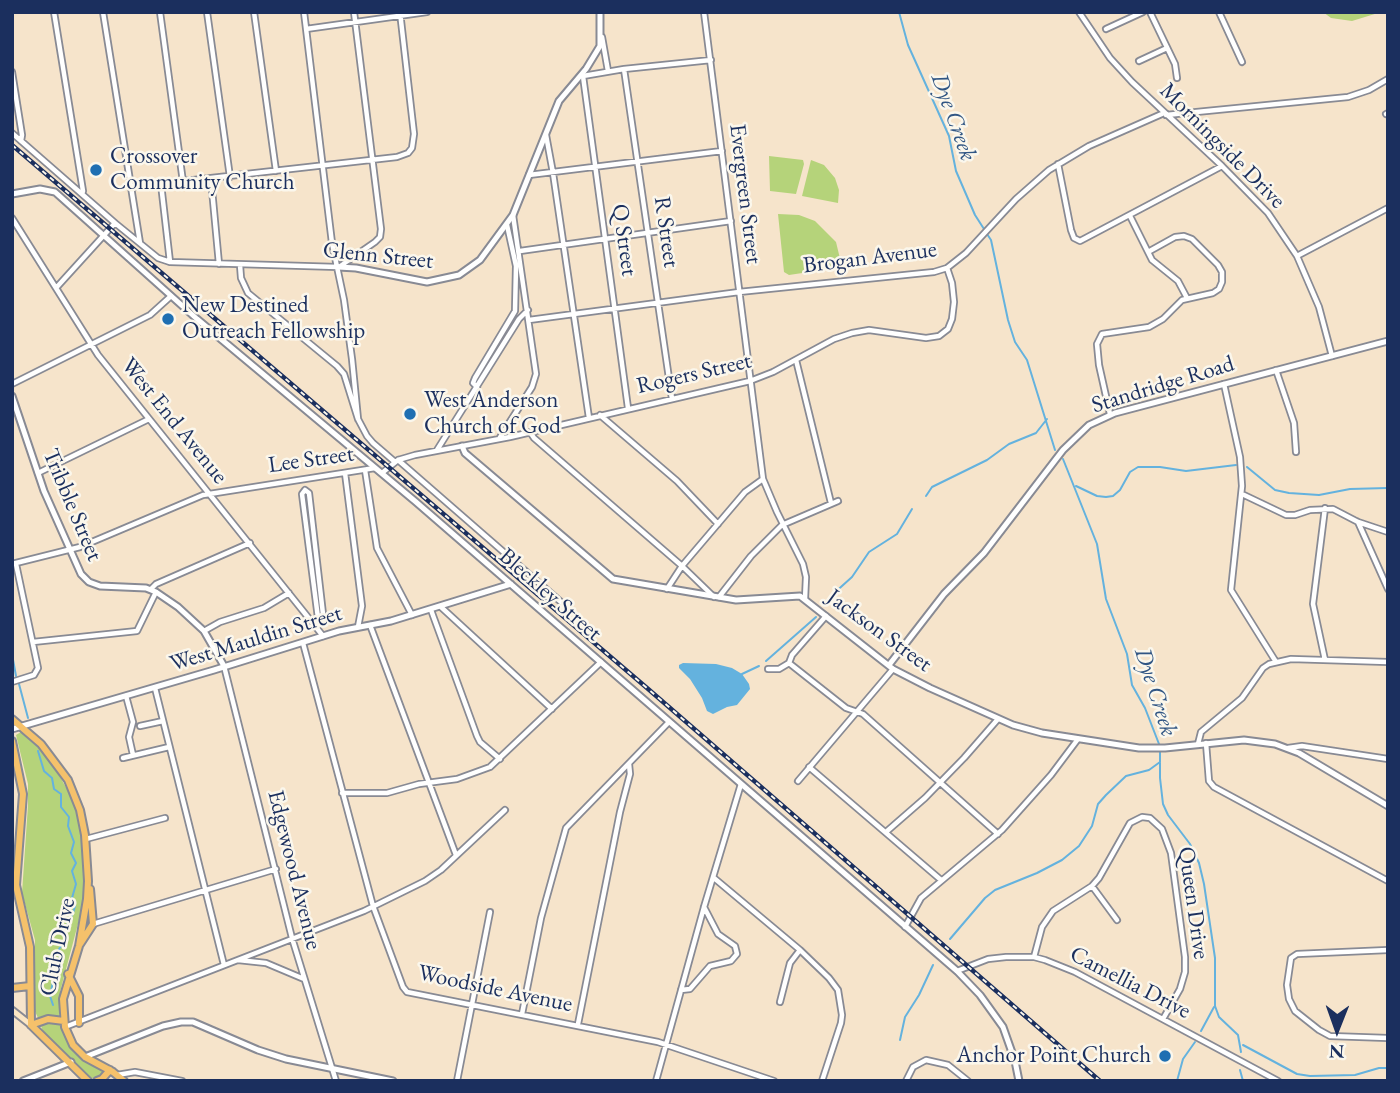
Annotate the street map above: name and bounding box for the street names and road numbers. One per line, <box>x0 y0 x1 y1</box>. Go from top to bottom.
street label: Morningside Drive <box>1153 77 1291 215</box>
street label: Evergreen Street <box>723 122 767 266</box>
street label: R Street <box>647 195 685 269</box>
street label: Q Street <box>605 202 643 278</box>
street label: Glenn Street <box>322 236 434 276</box>
street label: Brogan Avenue <box>802 236 938 280</box>
street label: Rogers Street <box>634 347 754 401</box>
street label: Standridge Road <box>1088 350 1238 420</box>
street label: West End Avenue <box>115 352 233 490</box>
street label: Lee Street <box>266 440 356 480</box>
street label: Tribble Street <box>36 445 108 565</box>
street label: Bleckley Street <box>493 543 607 647</box>
street label: Jackson Street <box>821 584 937 678</box>
street label: West Mauldin Street <box>167 600 345 678</box>
street label: Edgewood Avenue <box>261 787 327 953</box>
street label: Queen Drive <box>1171 845 1215 961</box>
street label: Club Drive <box>34 895 82 999</box>
street label: Camellia Drive <box>1065 941 1195 1025</box>
street label: Woodside Avenue <box>415 959 575 1019</box>

